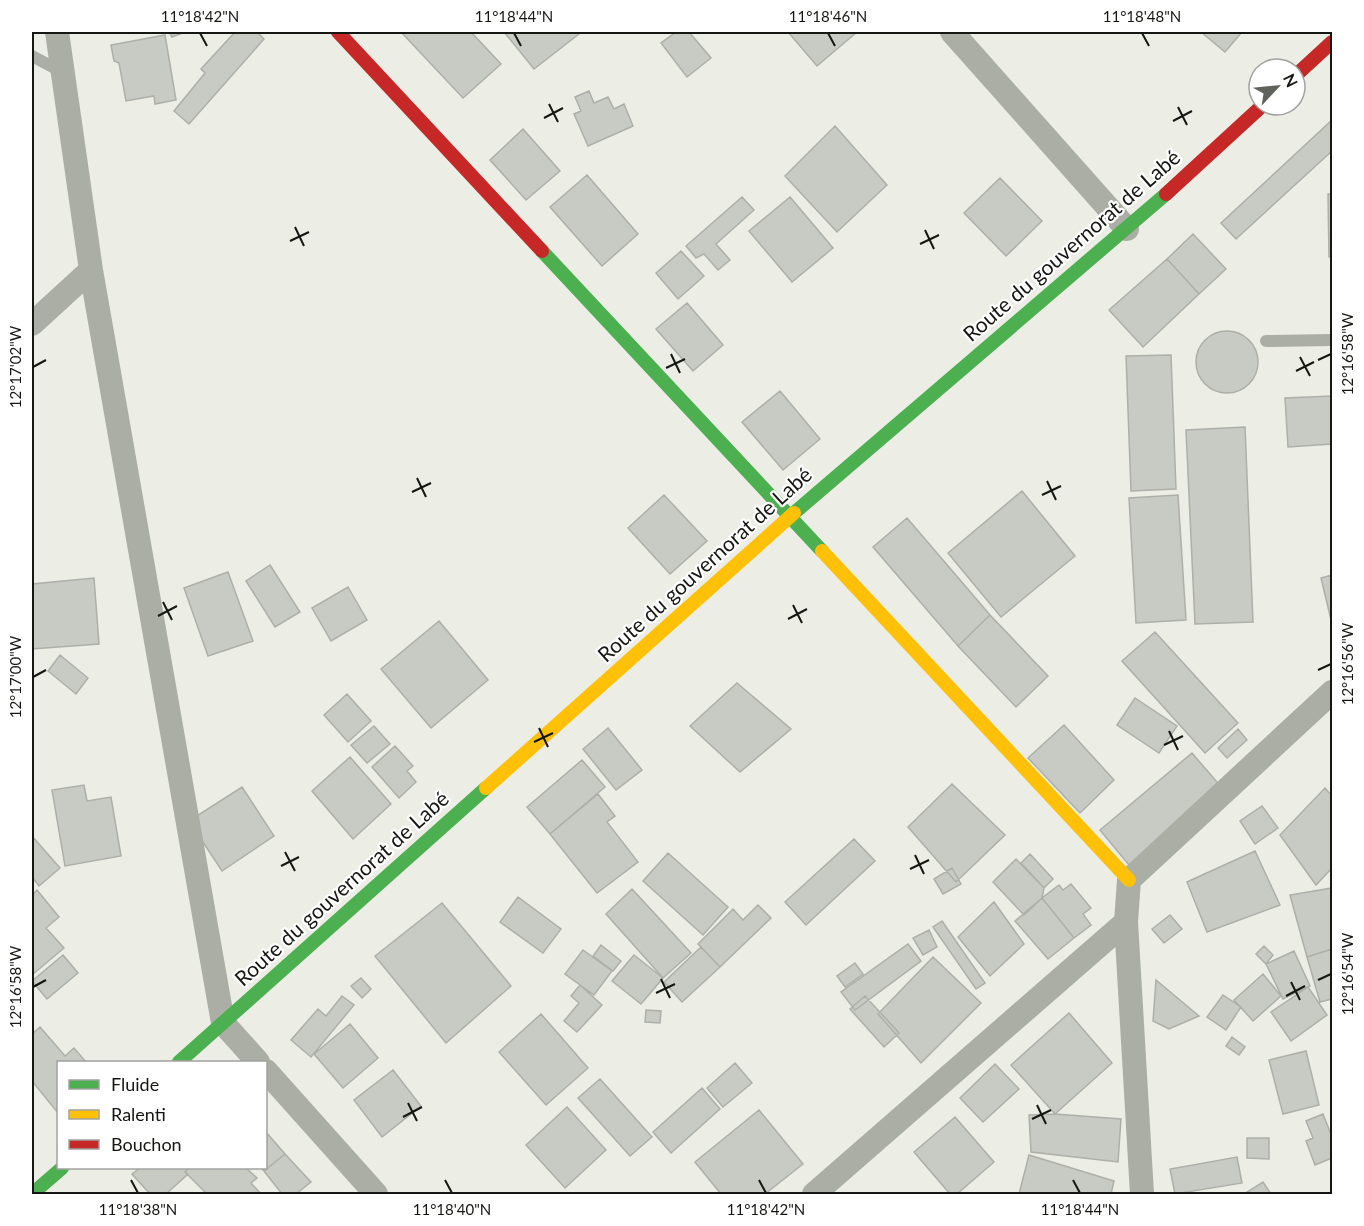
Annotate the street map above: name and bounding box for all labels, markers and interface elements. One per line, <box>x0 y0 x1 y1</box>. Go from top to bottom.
text: 11°18'42"N <box>161 7 239 25</box>
text: 11°18'44"N <box>475 7 553 25</box>
text: 11°18'46"N <box>789 7 867 25</box>
text: 11°18'48"N <box>1103 7 1181 25</box>
north arrow <box>1247 57 1307 117</box>
text: N <box>1280 71 1302 90</box>
street label: Route du gouvernorat de Labé <box>957 144 1185 346</box>
text: 12°16'58"W <box>1338 312 1356 395</box>
text: 12°17'02"W <box>6 325 24 408</box>
street label: Route du gouvernorat de Labé <box>592 461 816 667</box>
text: 12°16'56"W <box>1338 622 1356 705</box>
text: 12°17'00"W <box>6 635 24 718</box>
street label: Route du gouvernorat de Labé <box>229 785 453 991</box>
text: 12°16'54"W <box>1338 932 1356 1015</box>
text: 12°16'58"W <box>6 945 24 1028</box>
legend <box>57 1061 267 1169</box>
text: Fluide <box>111 1073 159 1095</box>
text: Ralenti <box>111 1103 166 1125</box>
text: Bouchon <box>111 1133 182 1155</box>
text: 11°18'38"N <box>99 1200 177 1218</box>
text: 11°18'40"N <box>413 1200 491 1218</box>
text: 11°18'42"N <box>727 1200 805 1218</box>
text: 11°18'44"N <box>1041 1200 1119 1218</box>

